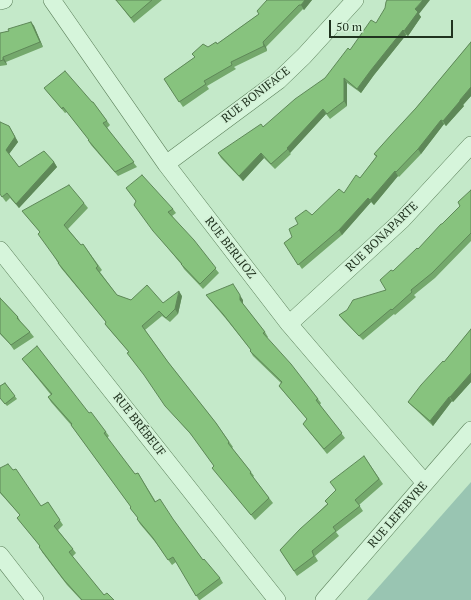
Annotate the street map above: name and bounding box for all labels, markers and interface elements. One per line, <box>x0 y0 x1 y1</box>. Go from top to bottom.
scale bar <box>331 12 455 38</box>
text: 50 m <box>336 19 362 34</box>
street label: RUE BONIFACE <box>219 64 293 126</box>
street label: RUE BONAPARTE <box>343 199 421 275</box>
street label: RUE BERLIOZ <box>201 214 259 282</box>
street label: RUE BRÉBEUF <box>110 390 168 460</box>
street label: RUE LEFEBVRE <box>365 479 431 551</box>

